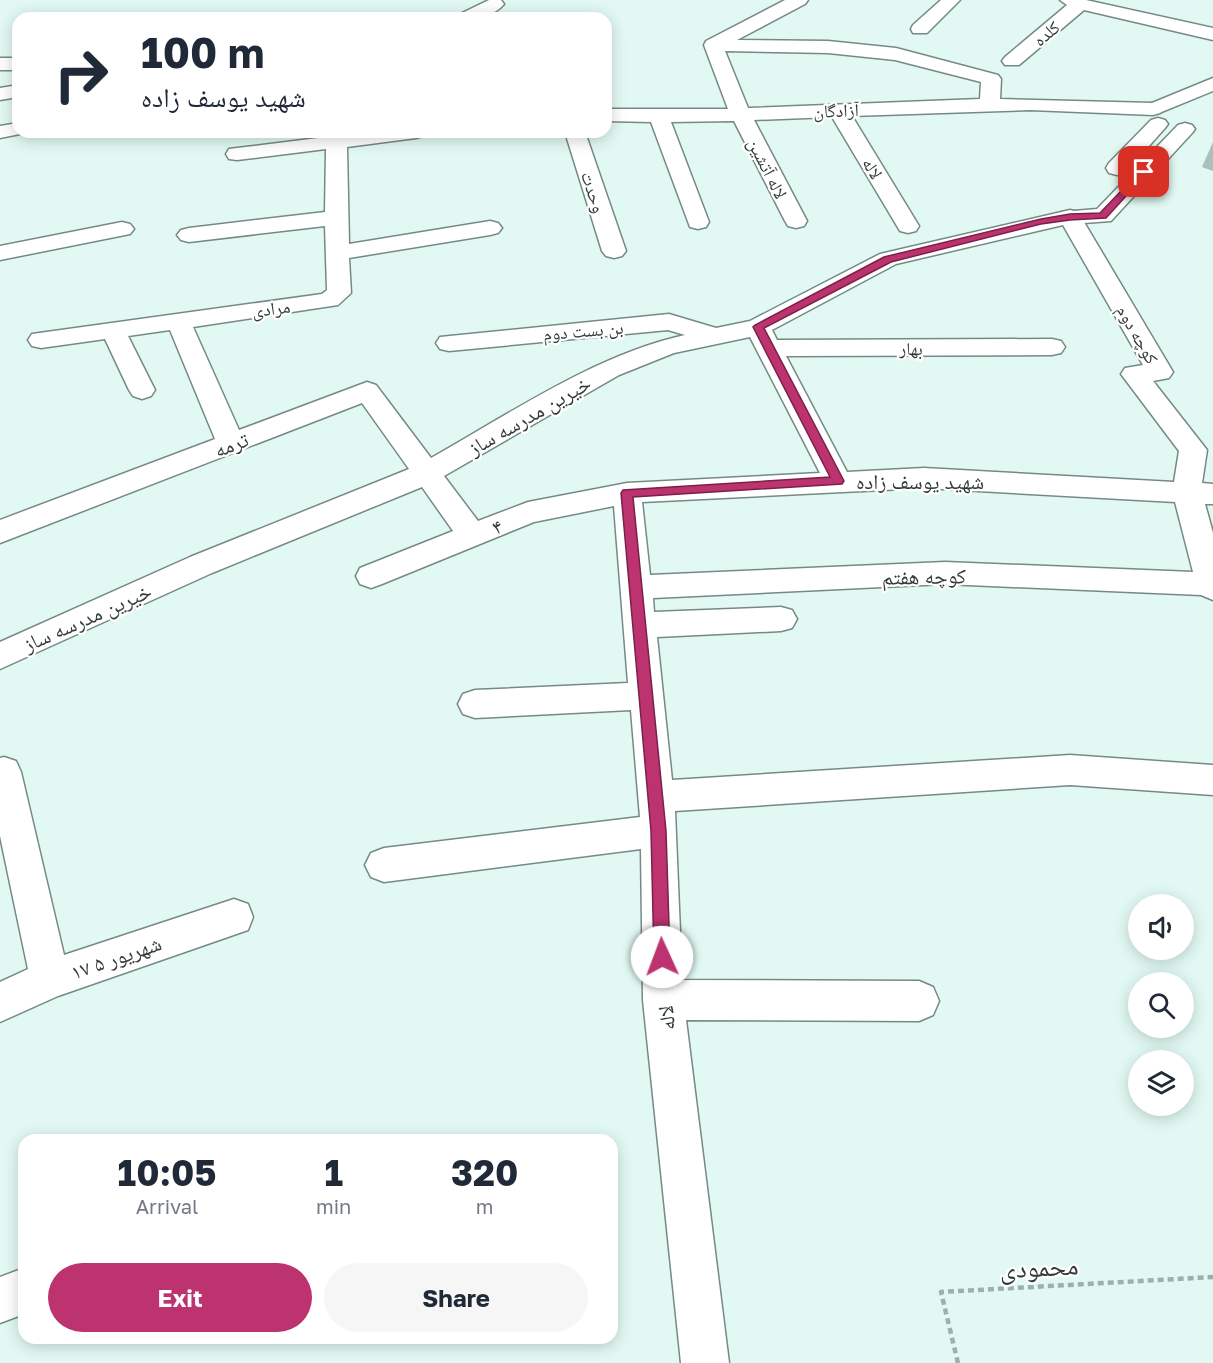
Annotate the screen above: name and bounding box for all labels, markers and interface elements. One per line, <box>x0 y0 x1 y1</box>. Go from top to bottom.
street label: کلده <box>1028 15 1064 50</box>
text: 100 m <box>141 27 264 77</box>
icon: right <box>42 36 120 114</box>
text: شهید یوسف زاده <box>141 81 306 113</box>
street label: آزادگان <box>813 98 860 123</box>
street label: لاله آتشین <box>743 134 793 202</box>
pin <box>1118 146 1169 197</box>
street label: لاله <box>858 153 888 183</box>
icon: arrive <box>1127 155 1160 188</box>
street label: وحدت <box>577 168 611 216</box>
street label: مرادی <box>251 295 291 322</box>
street label: کوچه دوم <box>1111 301 1164 369</box>
street label: بن بست دوم <box>542 316 624 346</box>
street label: بهار <box>898 337 923 360</box>
street label: خیرین مدرسه ساز <box>462 369 596 462</box>
street label: ترمه <box>210 426 252 462</box>
street label: شهید یوسف زاده <box>856 468 984 494</box>
street label: ۴ <box>488 512 506 540</box>
street label: کوچه هفتم <box>882 562 967 592</box>
street label: خیرین مدرسه ساز <box>18 577 156 658</box>
map controls <box>1128 894 1194 1116</box>
button: sound <box>1128 894 1194 960</box>
position arrow <box>630 925 694 989</box>
street label: ۱۷ شهریور ۵ <box>67 929 165 985</box>
button: search <box>1128 972 1194 1038</box>
street label: لاله <box>652 1004 680 1032</box>
button: layers <box>1128 1050 1194 1116</box>
text: 10:05 <box>118 1151 216 1194</box>
text: 1 <box>324 1151 343 1194</box>
text: 320 <box>451 1151 518 1194</box>
text: Arrival <box>136 1194 198 1218</box>
text: min <box>316 1194 351 1218</box>
text: m <box>476 1194 494 1218</box>
street label: محمودی <box>999 1249 1079 1286</box>
button: Exit <box>48 1263 312 1332</box>
button: Share <box>324 1263 588 1332</box>

